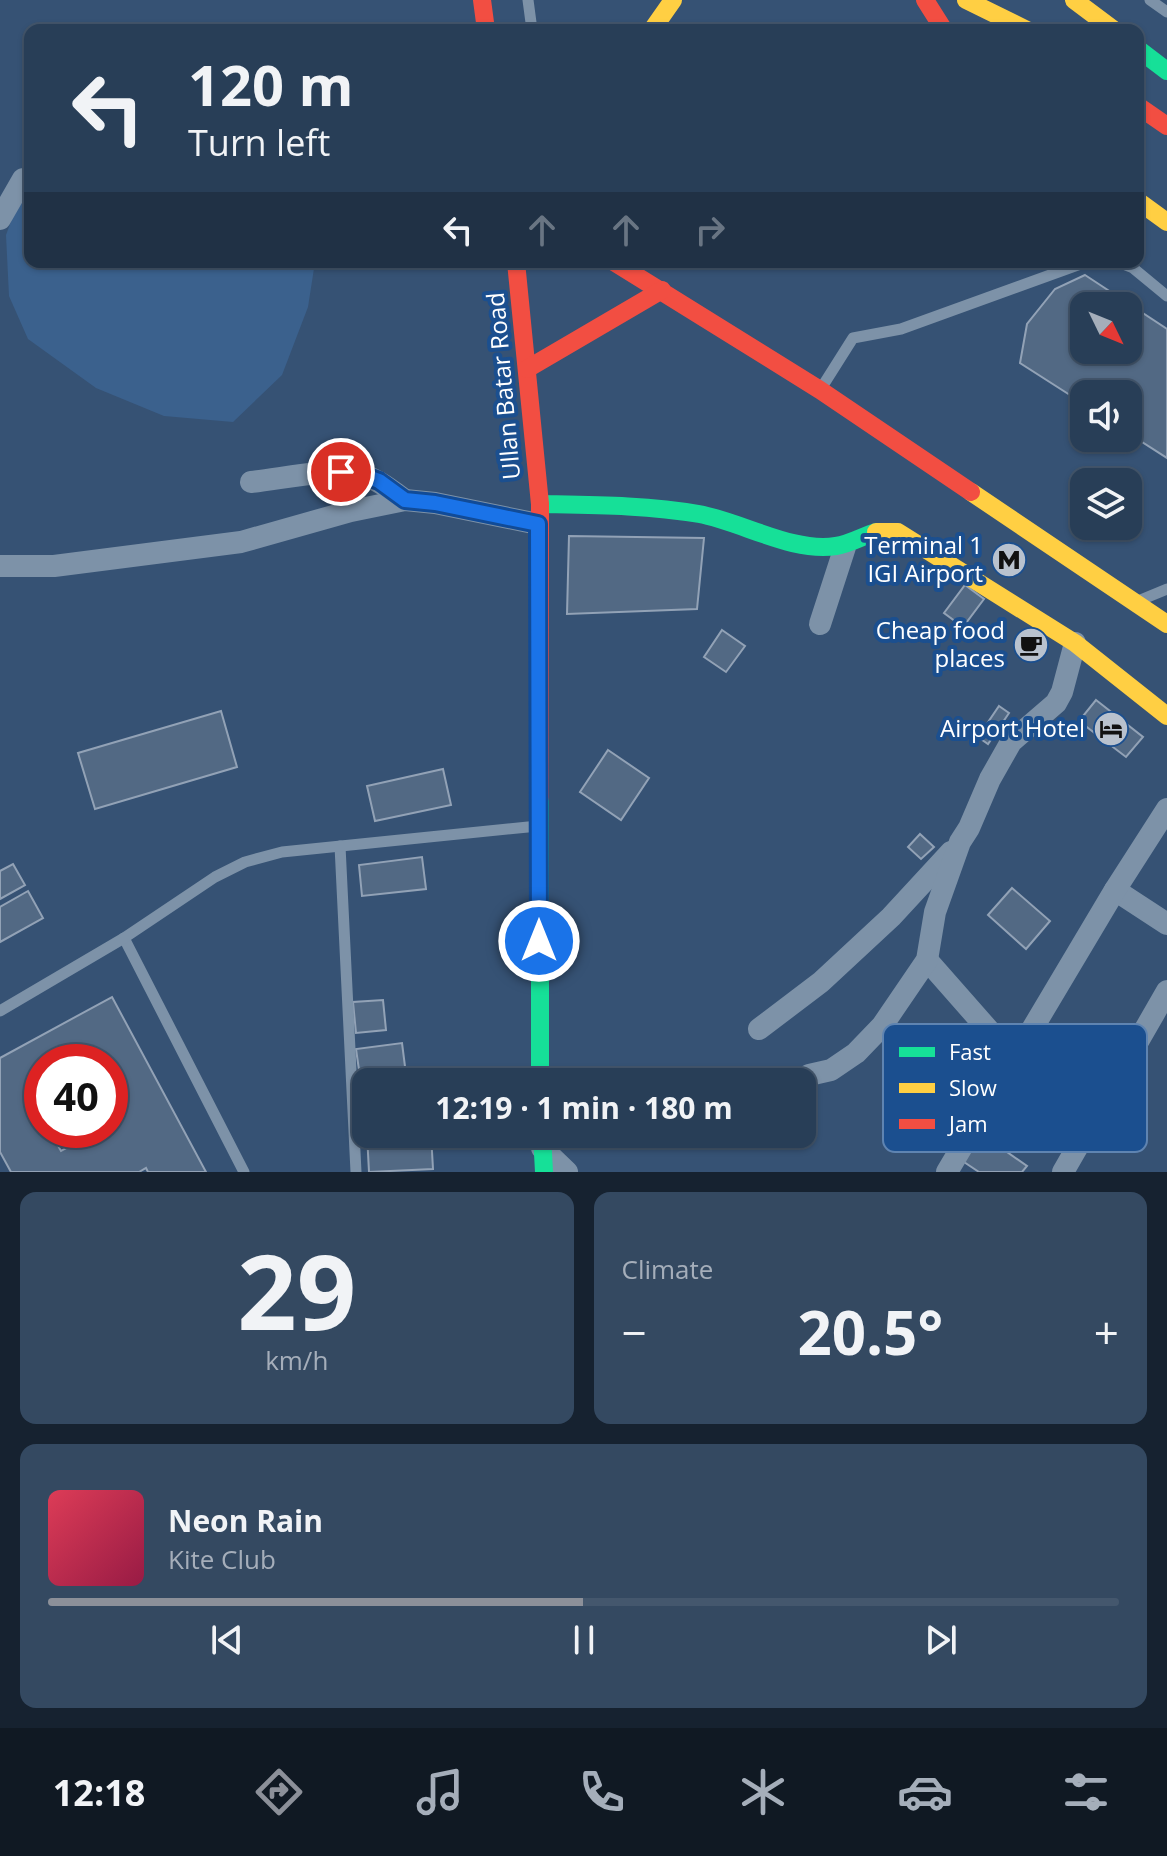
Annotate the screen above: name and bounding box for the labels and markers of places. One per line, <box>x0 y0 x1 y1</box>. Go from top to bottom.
pin <box>307 438 375 506</box>
place label: Terminal 1 IGI Airport <box>864 528 983 589</box>
metro station icon: Terminal 1 IGI Airport <box>990 541 1028 579</box>
place label: Cheap food places <box>876 613 1005 674</box>
cafe icon: Cheap food places <box>1012 626 1050 664</box>
hotel icon: Airport Hotel <box>1092 710 1130 748</box>
place label: Airport Hotel <box>940 711 1085 744</box>

